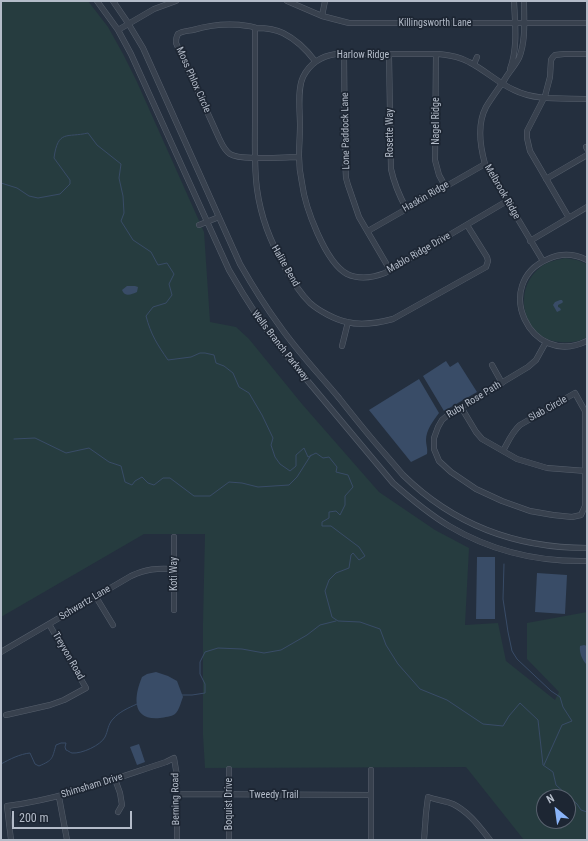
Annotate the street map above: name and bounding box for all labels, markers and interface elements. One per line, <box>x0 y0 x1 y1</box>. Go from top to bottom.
street label: Killingsworth Lane <box>399 17 471 29</box>
street label: Moss Phlox Circle <box>173 45 213 115</box>
street label: Harlow Ridge <box>337 49 389 61</box>
street label: Lone Paddock Lane <box>339 92 353 170</box>
street label: Nagel Ridge <box>430 97 442 145</box>
street label: Rosette Way <box>384 109 396 157</box>
street label: Melbrook Ridge <box>481 162 523 222</box>
street label: Haskin Ridge <box>401 179 451 215</box>
street label: Mablo Ridge Drive <box>385 230 453 276</box>
street label: Halite Bend <box>268 243 302 289</box>
street label: Wells Branch Parkway <box>249 308 311 384</box>
street label: Ruby Rose Path <box>445 379 503 421</box>
street label: Slab Circle <box>527 394 569 424</box>
street label: Koti Way <box>168 557 180 591</box>
street label: Schwartz Lane <box>57 583 113 623</box>
street label: Treyvon Road <box>50 630 86 682</box>
street label: Shimsham Drive <box>60 771 124 801</box>
street label: Berning Road <box>170 773 182 825</box>
street label: Boquist Drive <box>223 778 235 830</box>
street label: Tweedy Trail <box>249 789 299 801</box>
north arrow <box>536 789 576 829</box>
text: N <box>544 792 557 806</box>
scale bar <box>14 803 134 829</box>
text: 200 m <box>19 811 49 825</box>

